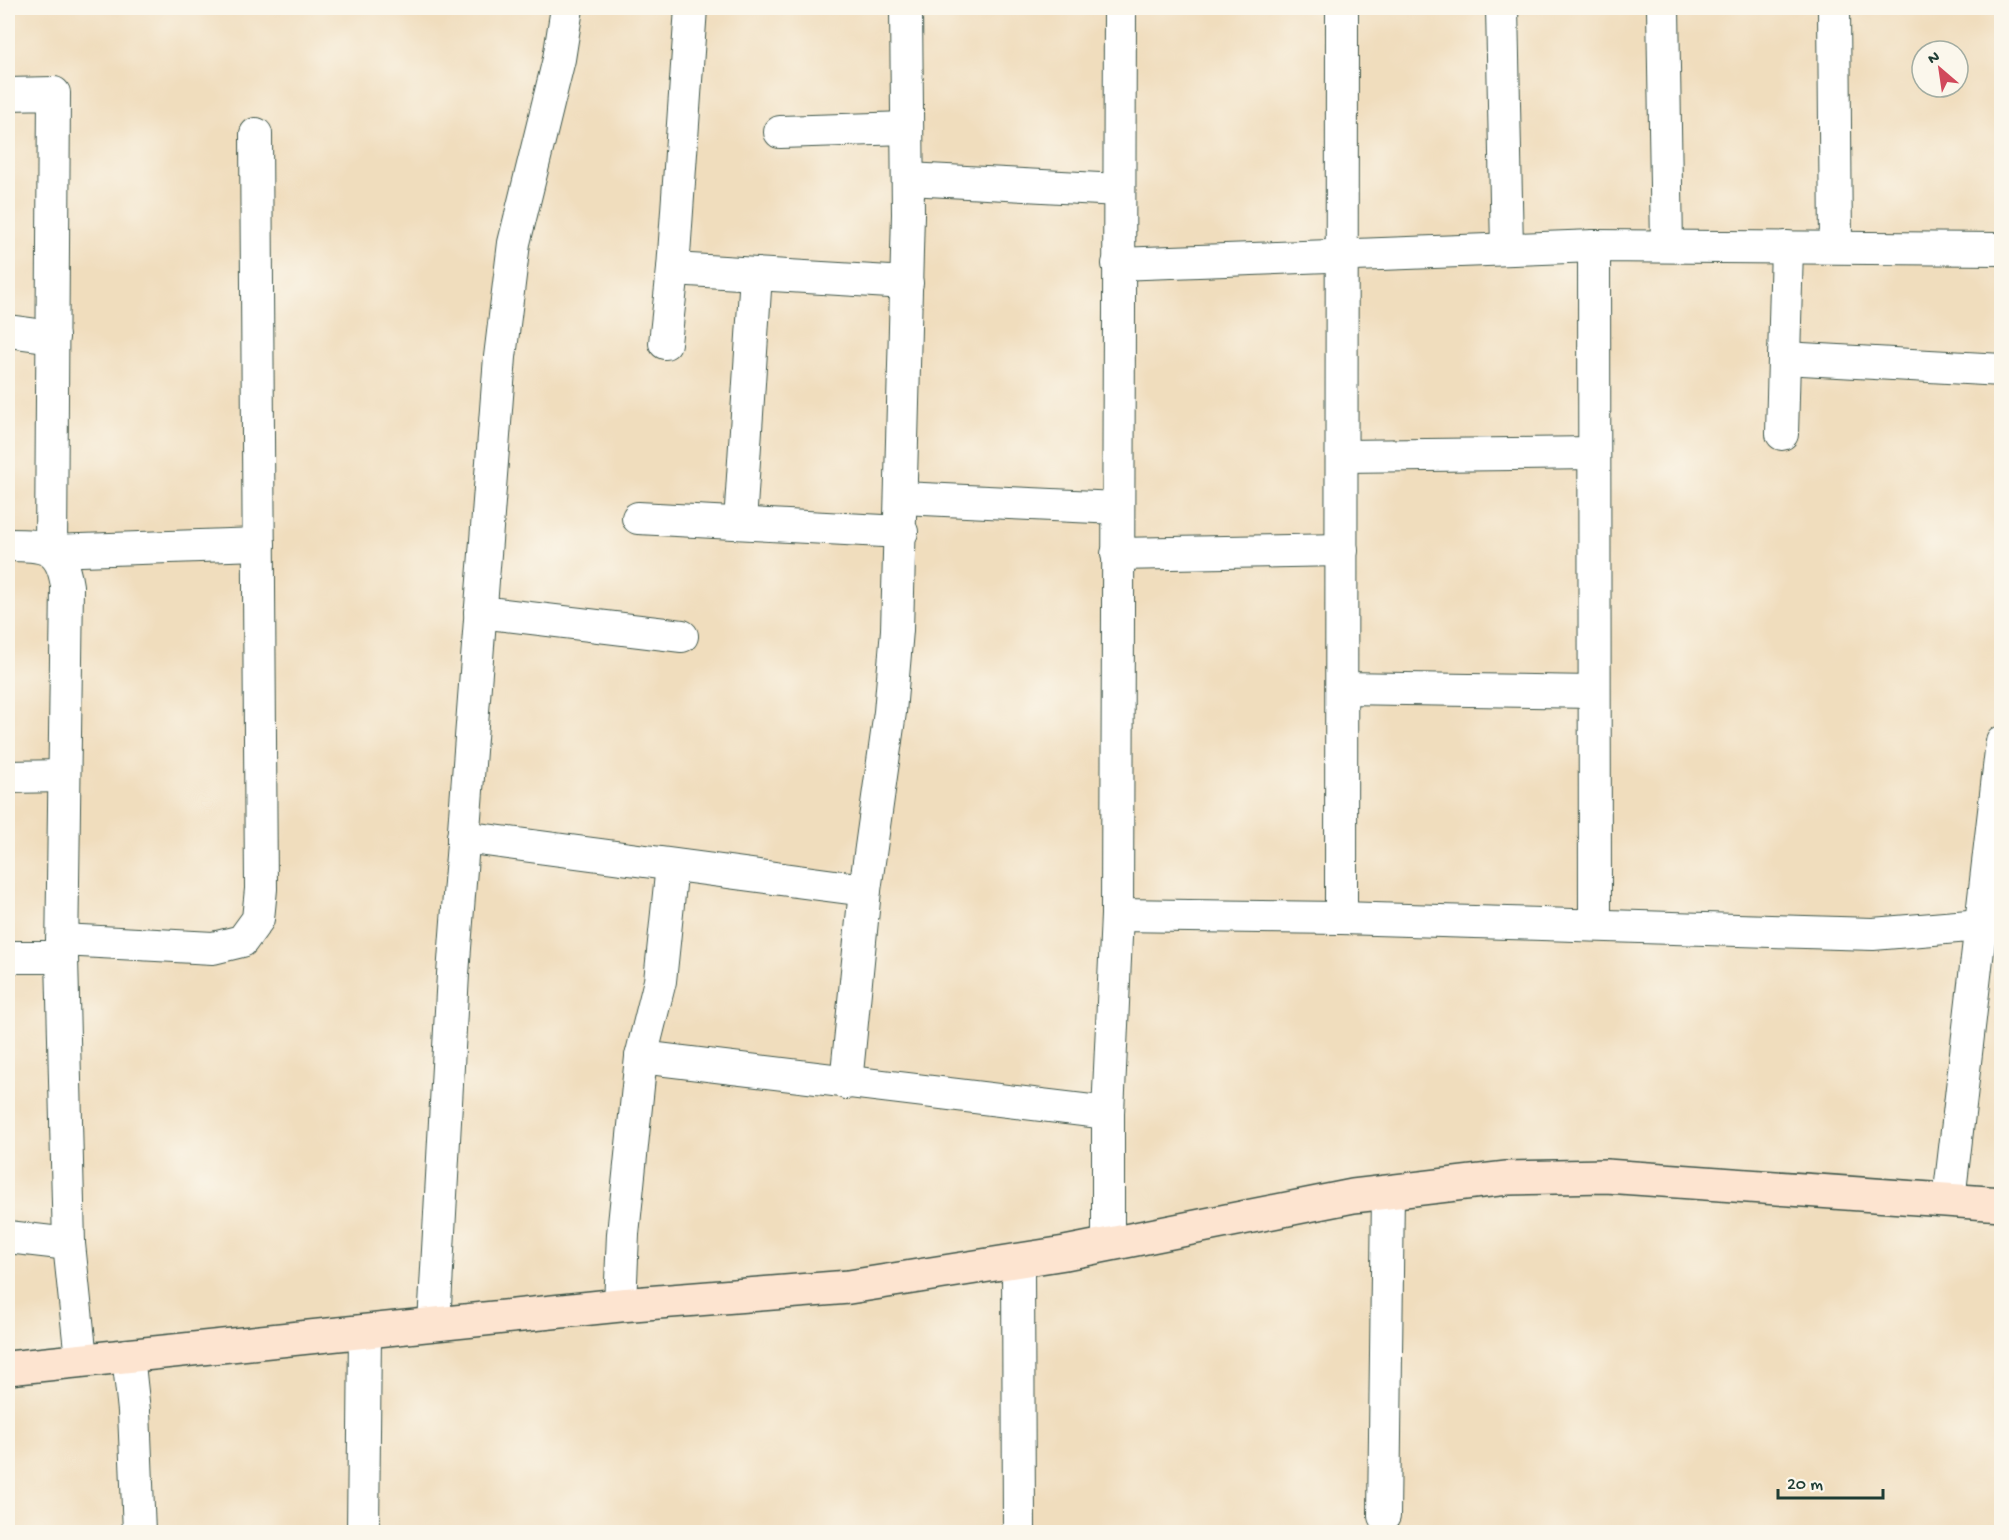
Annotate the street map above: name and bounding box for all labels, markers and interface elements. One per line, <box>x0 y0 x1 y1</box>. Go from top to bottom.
north arrow <box>1910 39 1970 99</box>
text: N <box>1925 48 1944 70</box>
scale bar <box>1778 1462 1883 1500</box>
text: 20 m <box>1787 1475 1823 1496</box>

